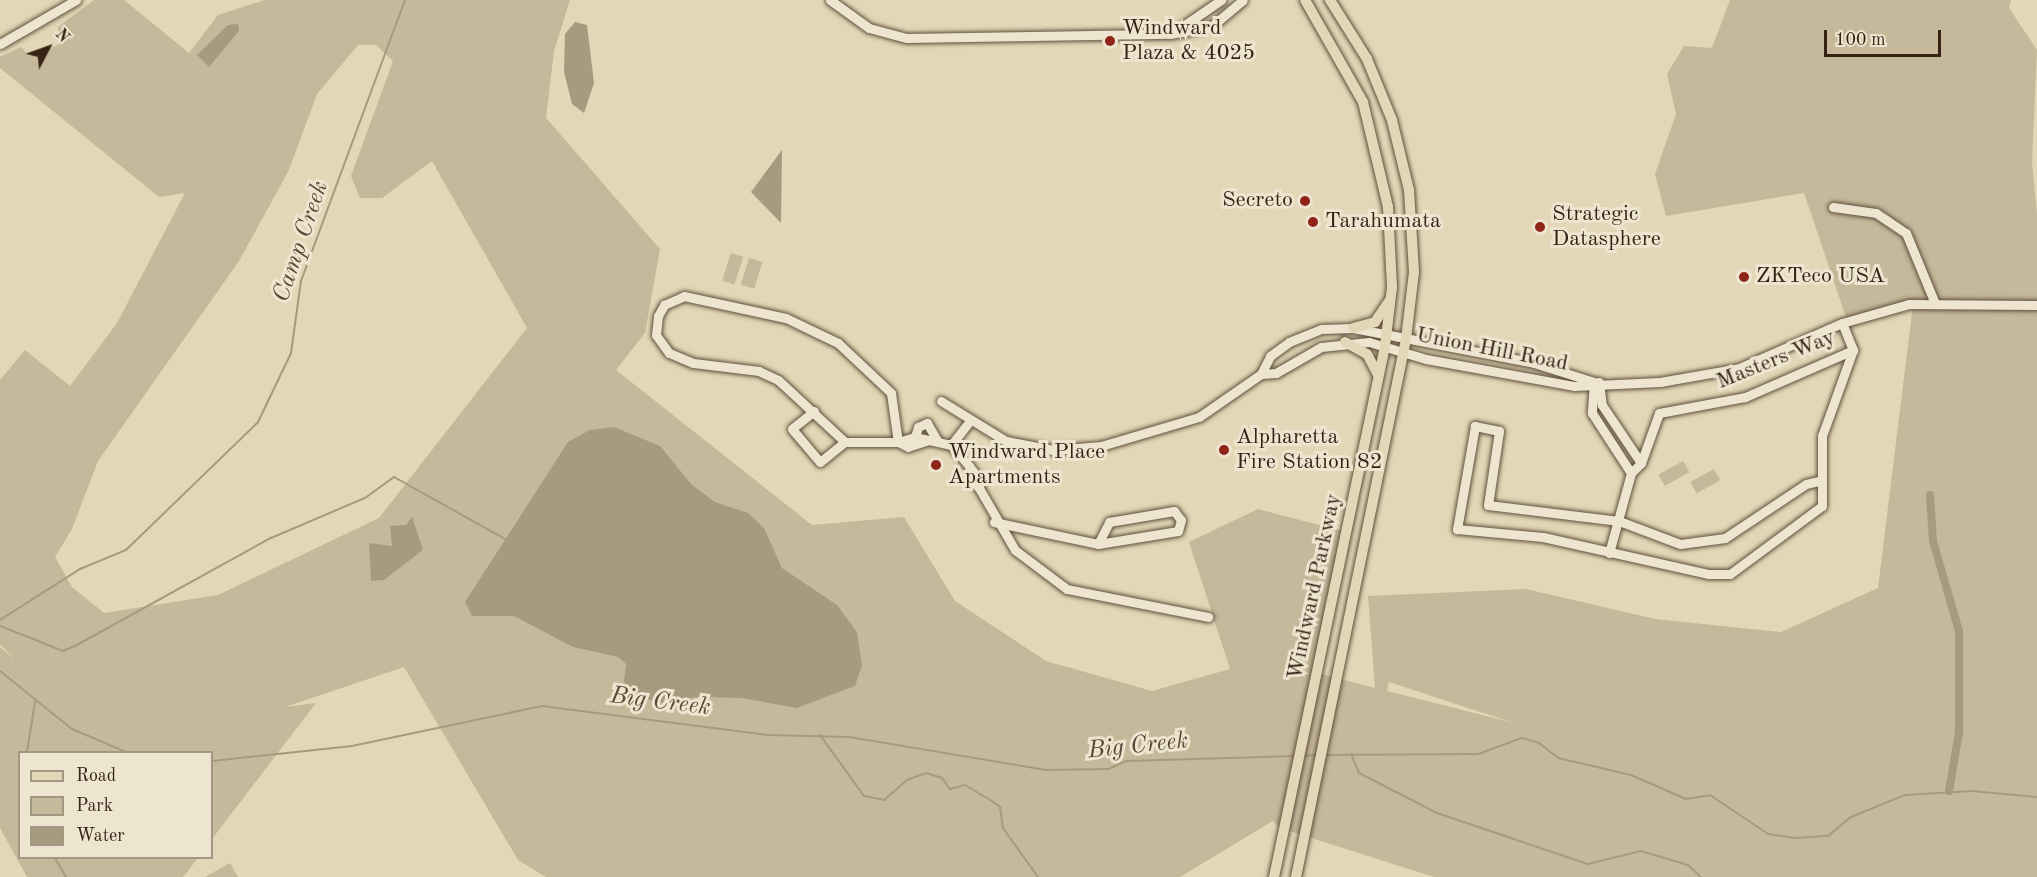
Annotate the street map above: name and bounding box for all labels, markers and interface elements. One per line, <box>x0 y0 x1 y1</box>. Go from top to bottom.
place label: Windward Plaza & 4025 <box>1122 15 1255 66</box>
north arrow <box>18 18 78 78</box>
scale bar <box>1827 18 1944 56</box>
text: N <box>52 26 72 46</box>
text: 100 m <box>1835 31 1886 49</box>
marker: Windward Plaza & 4025 <box>1103 34 1117 48</box>
water label: Camp Creek <box>268 178 336 306</box>
place label: Secreto <box>1222 188 1293 214</box>
marker: Secreto <box>1298 194 1312 208</box>
place label: Strategic Datasphere <box>1552 201 1661 252</box>
place label: Tarahumata <box>1325 209 1441 235</box>
marker: Tarahumata <box>1306 215 1320 229</box>
marker: Strategic Datasphere <box>1533 220 1547 234</box>
place label: ZKTeco USA <box>1756 264 1885 290</box>
marker: ZKTeco USA <box>1737 270 1751 284</box>
street label: Union Hill Road <box>1414 322 1570 378</box>
street label: Masters Way <box>1713 324 1839 396</box>
place label: Alpharetta Fire Station 82 <box>1236 424 1382 476</box>
place label: Windward Place Apartments <box>948 439 1105 490</box>
marker: Alpharetta Fire Station 82 <box>1217 443 1231 457</box>
marker: Windward Place Apartments <box>929 458 943 472</box>
street label: Windward Parkway <box>1282 492 1348 682</box>
water label: Big Creek <box>608 683 712 723</box>
water label: Big Creek <box>1086 727 1190 767</box>
legend <box>18 751 213 859</box>
text: Road <box>76 767 116 785</box>
text: Park <box>76 797 113 815</box>
text: Water <box>76 827 125 845</box>

